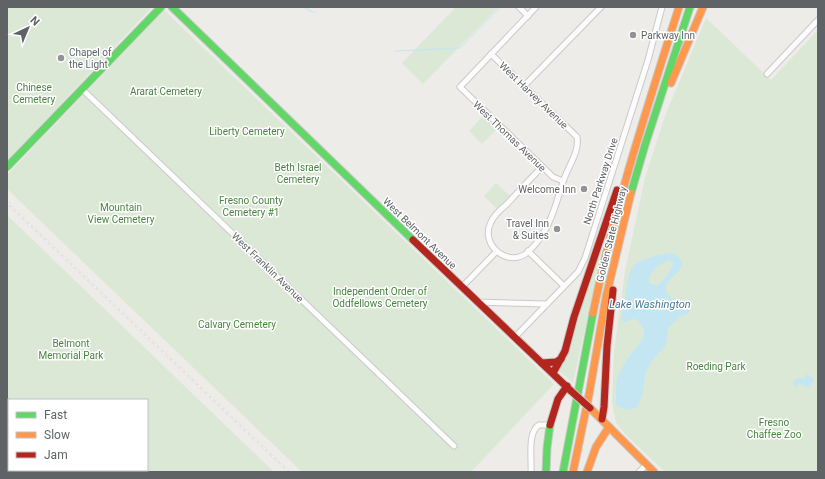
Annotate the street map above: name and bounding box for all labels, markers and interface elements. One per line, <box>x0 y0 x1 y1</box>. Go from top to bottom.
north arrow <box>8 8 48 48</box>
text: N <box>27 14 42 29</box>
marker: Parkway Inn <box>628 30 638 40</box>
place label: Parkway Inn <box>641 30 695 41</box>
place label: Chapel of the Light <box>69 47 112 70</box>
marker: Chapel of the Light <box>56 53 66 63</box>
street label: West Harvey Avenue <box>497 60 570 131</box>
park label: Chinese Cemetery <box>13 82 56 105</box>
park label: Ararat Cemetery <box>130 86 202 97</box>
street label: West Thomas Avenue <box>471 99 548 174</box>
park label: Liberty Cemetery <box>209 126 285 137</box>
street label: North Parkway Drive <box>581 136 620 226</box>
park label: Beth Israel Cemetery <box>274 162 322 185</box>
place label: Welcome Inn <box>518 184 576 195</box>
marker: Welcome Inn <box>579 184 589 194</box>
street label: Golden State Highway <box>594 185 629 283</box>
park label: Fresno County Cemetery #1 <box>219 195 283 218</box>
street label: West Belmont Avenue <box>381 196 458 271</box>
park label: Mountain View Cemetery <box>88 202 155 225</box>
place label: Travel Inn & Suites <box>506 218 549 241</box>
marker: Travel Inn & Suites <box>552 224 562 234</box>
street label: West Franklin Avenue <box>230 230 306 304</box>
park label: Independent Order of Oddfellows Cemetery <box>332 286 428 309</box>
water label: Lake Washington <box>609 298 691 311</box>
park label: Calvary Cemetery <box>198 319 276 330</box>
park label: Belmont Memorial Park <box>39 338 104 361</box>
park label: Roeding Park <box>686 361 746 372</box>
legend <box>8 399 148 471</box>
text: Fast <box>44 408 67 422</box>
park label: Fresno Chaffee Zoo <box>747 417 802 440</box>
text: Slow <box>44 428 70 442</box>
text: Jam <box>44 448 68 462</box>

